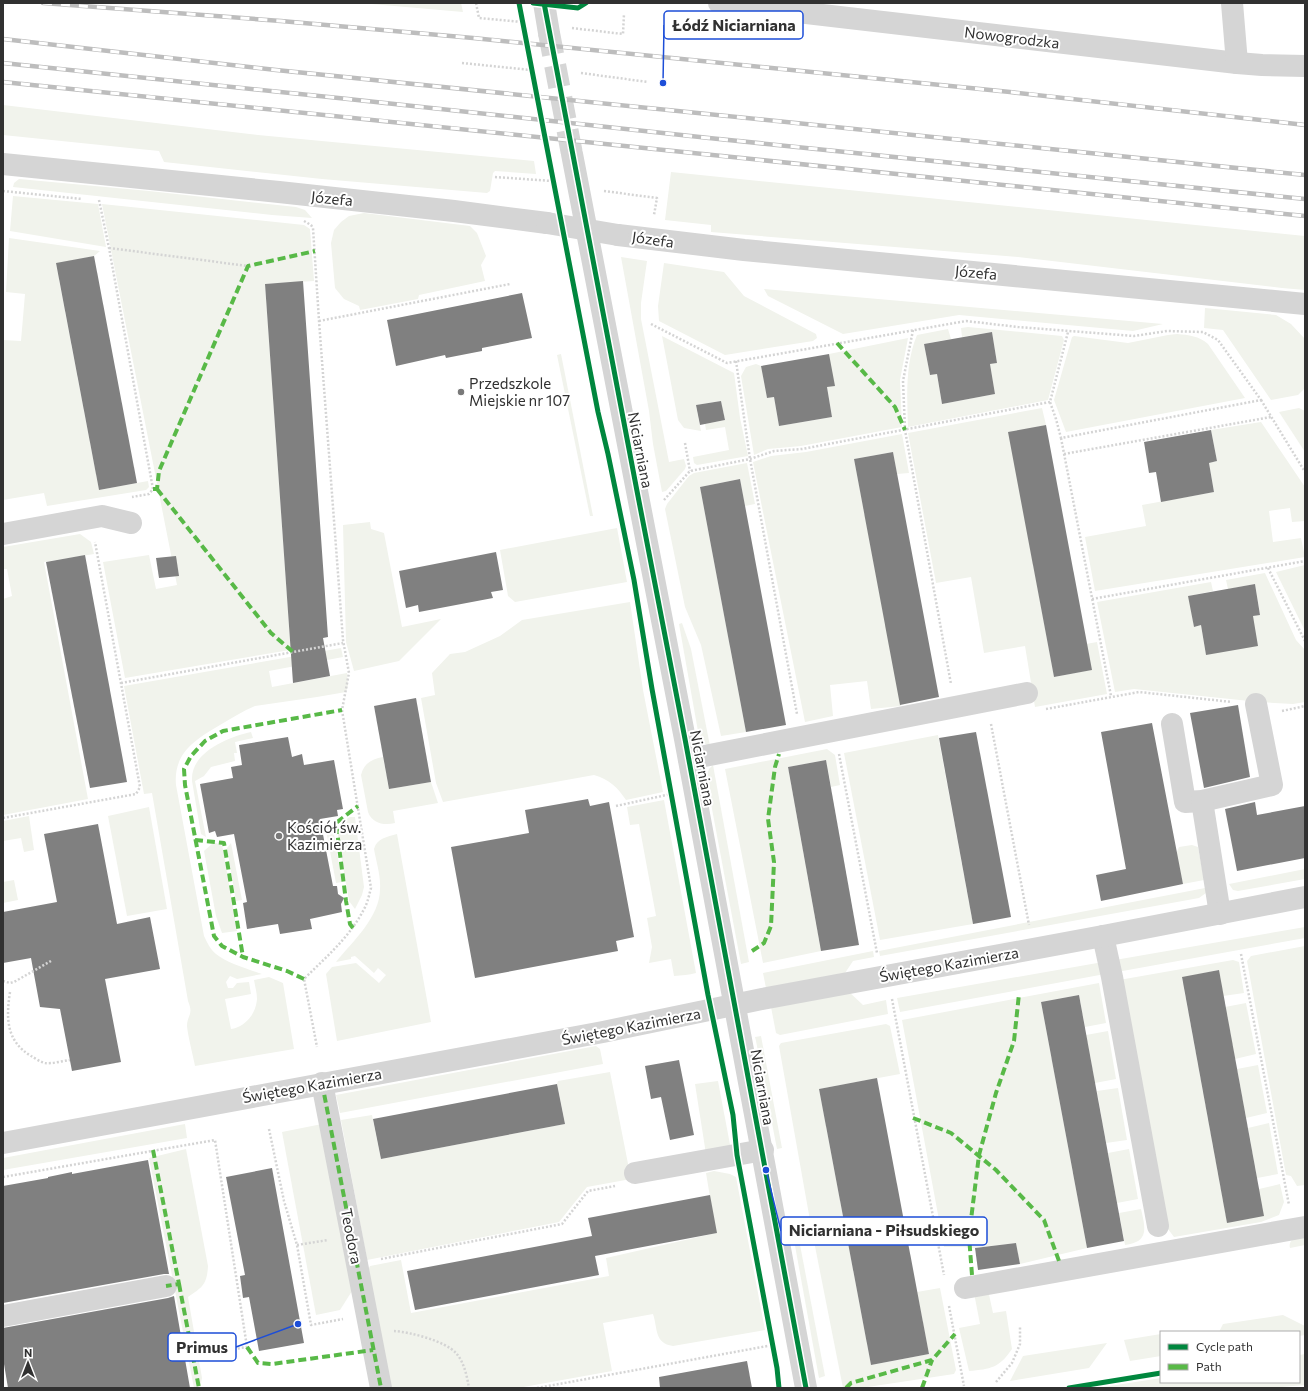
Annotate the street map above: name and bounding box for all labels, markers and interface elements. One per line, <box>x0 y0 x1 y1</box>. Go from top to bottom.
callout: Łódź Niciarniana <box>664 11 803 39</box>
text: Łódź Niciarniana <box>671 15 796 34</box>
street label: Nowogrodzka <box>963 22 1061 52</box>
street label: Józefa <box>310 187 354 209</box>
street label: Józefa <box>631 227 675 251</box>
street label: Józefa <box>954 261 998 283</box>
place label: Przedszkole Miejskie nr 107 <box>469 374 570 409</box>
marker: Przedszkole Miejskie nr 107 <box>456 387 466 397</box>
street label: Niciarniana <box>625 410 657 490</box>
street label: Niciarniana <box>687 728 719 808</box>
place label: Kościół św. Kazimierza <box>287 818 362 853</box>
marker: Kościół św. Kazimierza <box>274 831 284 841</box>
street label: Świętego Kazimierza <box>878 942 1020 985</box>
street label: Świętego Kazimierza <box>560 1003 702 1048</box>
street label: Niciarniana <box>747 1048 779 1126</box>
street label: Świętego Kazimierza <box>241 1063 383 1106</box>
street label: Teodora <box>338 1206 366 1266</box>
callout: Niciarniana - Piłsudskiego <box>781 1217 987 1245</box>
text: Niciarniana - Piłsudskiego <box>789 1220 980 1239</box>
legend <box>1160 1331 1300 1383</box>
callout: Primus <box>168 1333 236 1361</box>
text: Primus <box>176 1337 228 1356</box>
text: Cycle path <box>1196 1339 1253 1353</box>
north arrow <box>8 1343 48 1383</box>
text: N <box>24 1346 32 1359</box>
text: Path <box>1196 1359 1222 1373</box>

